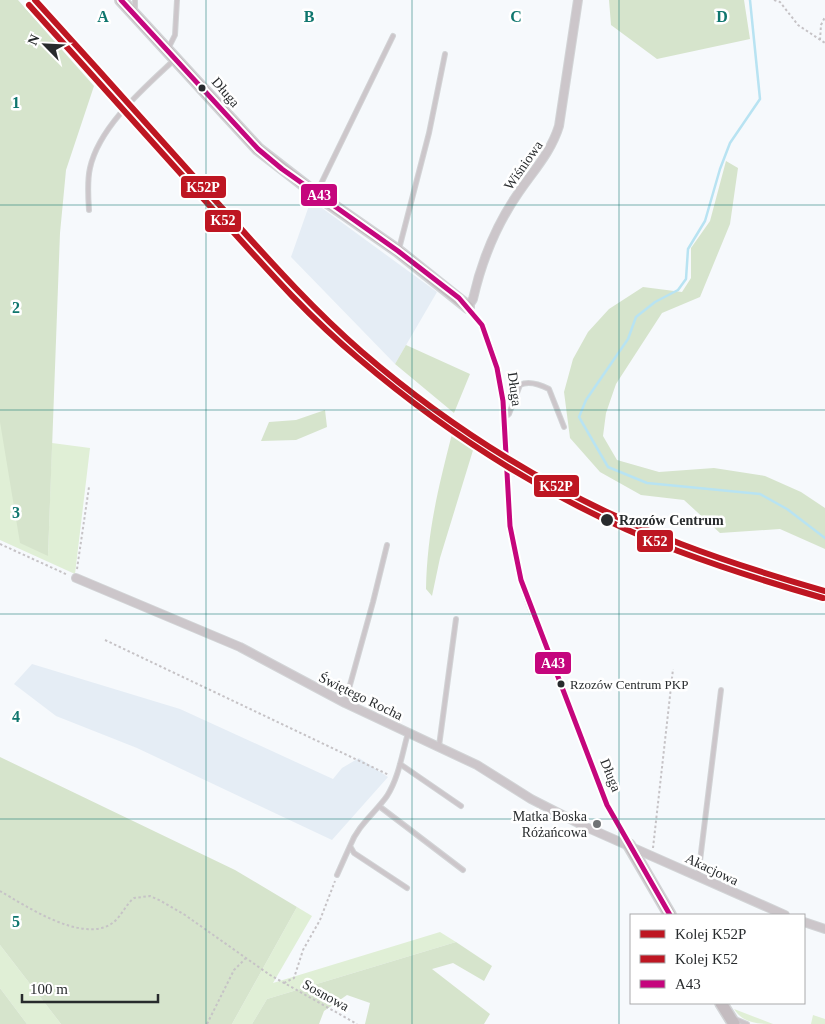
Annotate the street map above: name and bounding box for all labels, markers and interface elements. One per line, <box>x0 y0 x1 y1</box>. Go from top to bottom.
text: A <box>97 8 109 25</box>
text: B <box>304 8 315 25</box>
text: C <box>510 8 522 25</box>
text: D <box>716 8 728 25</box>
north arrow <box>20 20 70 70</box>
text: N <box>25 32 42 48</box>
street label: Długa <box>209 74 243 111</box>
unlabelled marker <box>197 83 207 93</box>
text: 1 <box>12 94 20 111</box>
street label: Wiśniowa <box>501 137 546 193</box>
line badge: K52P <box>180 175 227 199</box>
text: K52P <box>186 180 220 195</box>
line badge: A43 <box>300 183 338 207</box>
text: A43 <box>307 188 331 203</box>
line badge: K52 <box>204 209 242 233</box>
text: K52 <box>211 213 235 228</box>
text: 2 <box>12 299 20 316</box>
street label: Długa <box>505 371 524 408</box>
line badge: K52P <box>533 474 580 498</box>
text: K52P <box>539 479 573 494</box>
text: 3 <box>12 504 20 521</box>
marker: Rzozów Centrum <box>599 512 615 528</box>
place label: Rzozów Centrum <box>619 513 724 528</box>
line badge: K52 <box>636 529 674 553</box>
text: K52 <box>643 534 667 549</box>
line badge: A43 <box>534 651 572 675</box>
text: A43 <box>541 656 565 671</box>
street label: Świętego Rocha <box>316 669 406 724</box>
place label: Rzozów Centrum PKP <box>570 677 688 692</box>
marker: Rzozów Centrum PKP <box>556 679 566 689</box>
text: 4 <box>12 708 20 725</box>
street label: Długa <box>597 757 624 795</box>
place label: Matka Boska Różańcowa <box>513 809 588 840</box>
marker: Matka Boska Różańcowa <box>591 818 603 830</box>
street label: Akacjowa <box>683 851 741 889</box>
text: 5 <box>12 913 20 930</box>
legend <box>630 914 805 1004</box>
text: Kolej K52P <box>675 926 746 942</box>
text: Kolej K52 <box>675 951 738 967</box>
scale bar <box>22 972 159 1004</box>
text: A43 <box>675 976 701 992</box>
street label: Sosnowa <box>300 977 352 1015</box>
text: 100 m <box>30 981 68 997</box>

